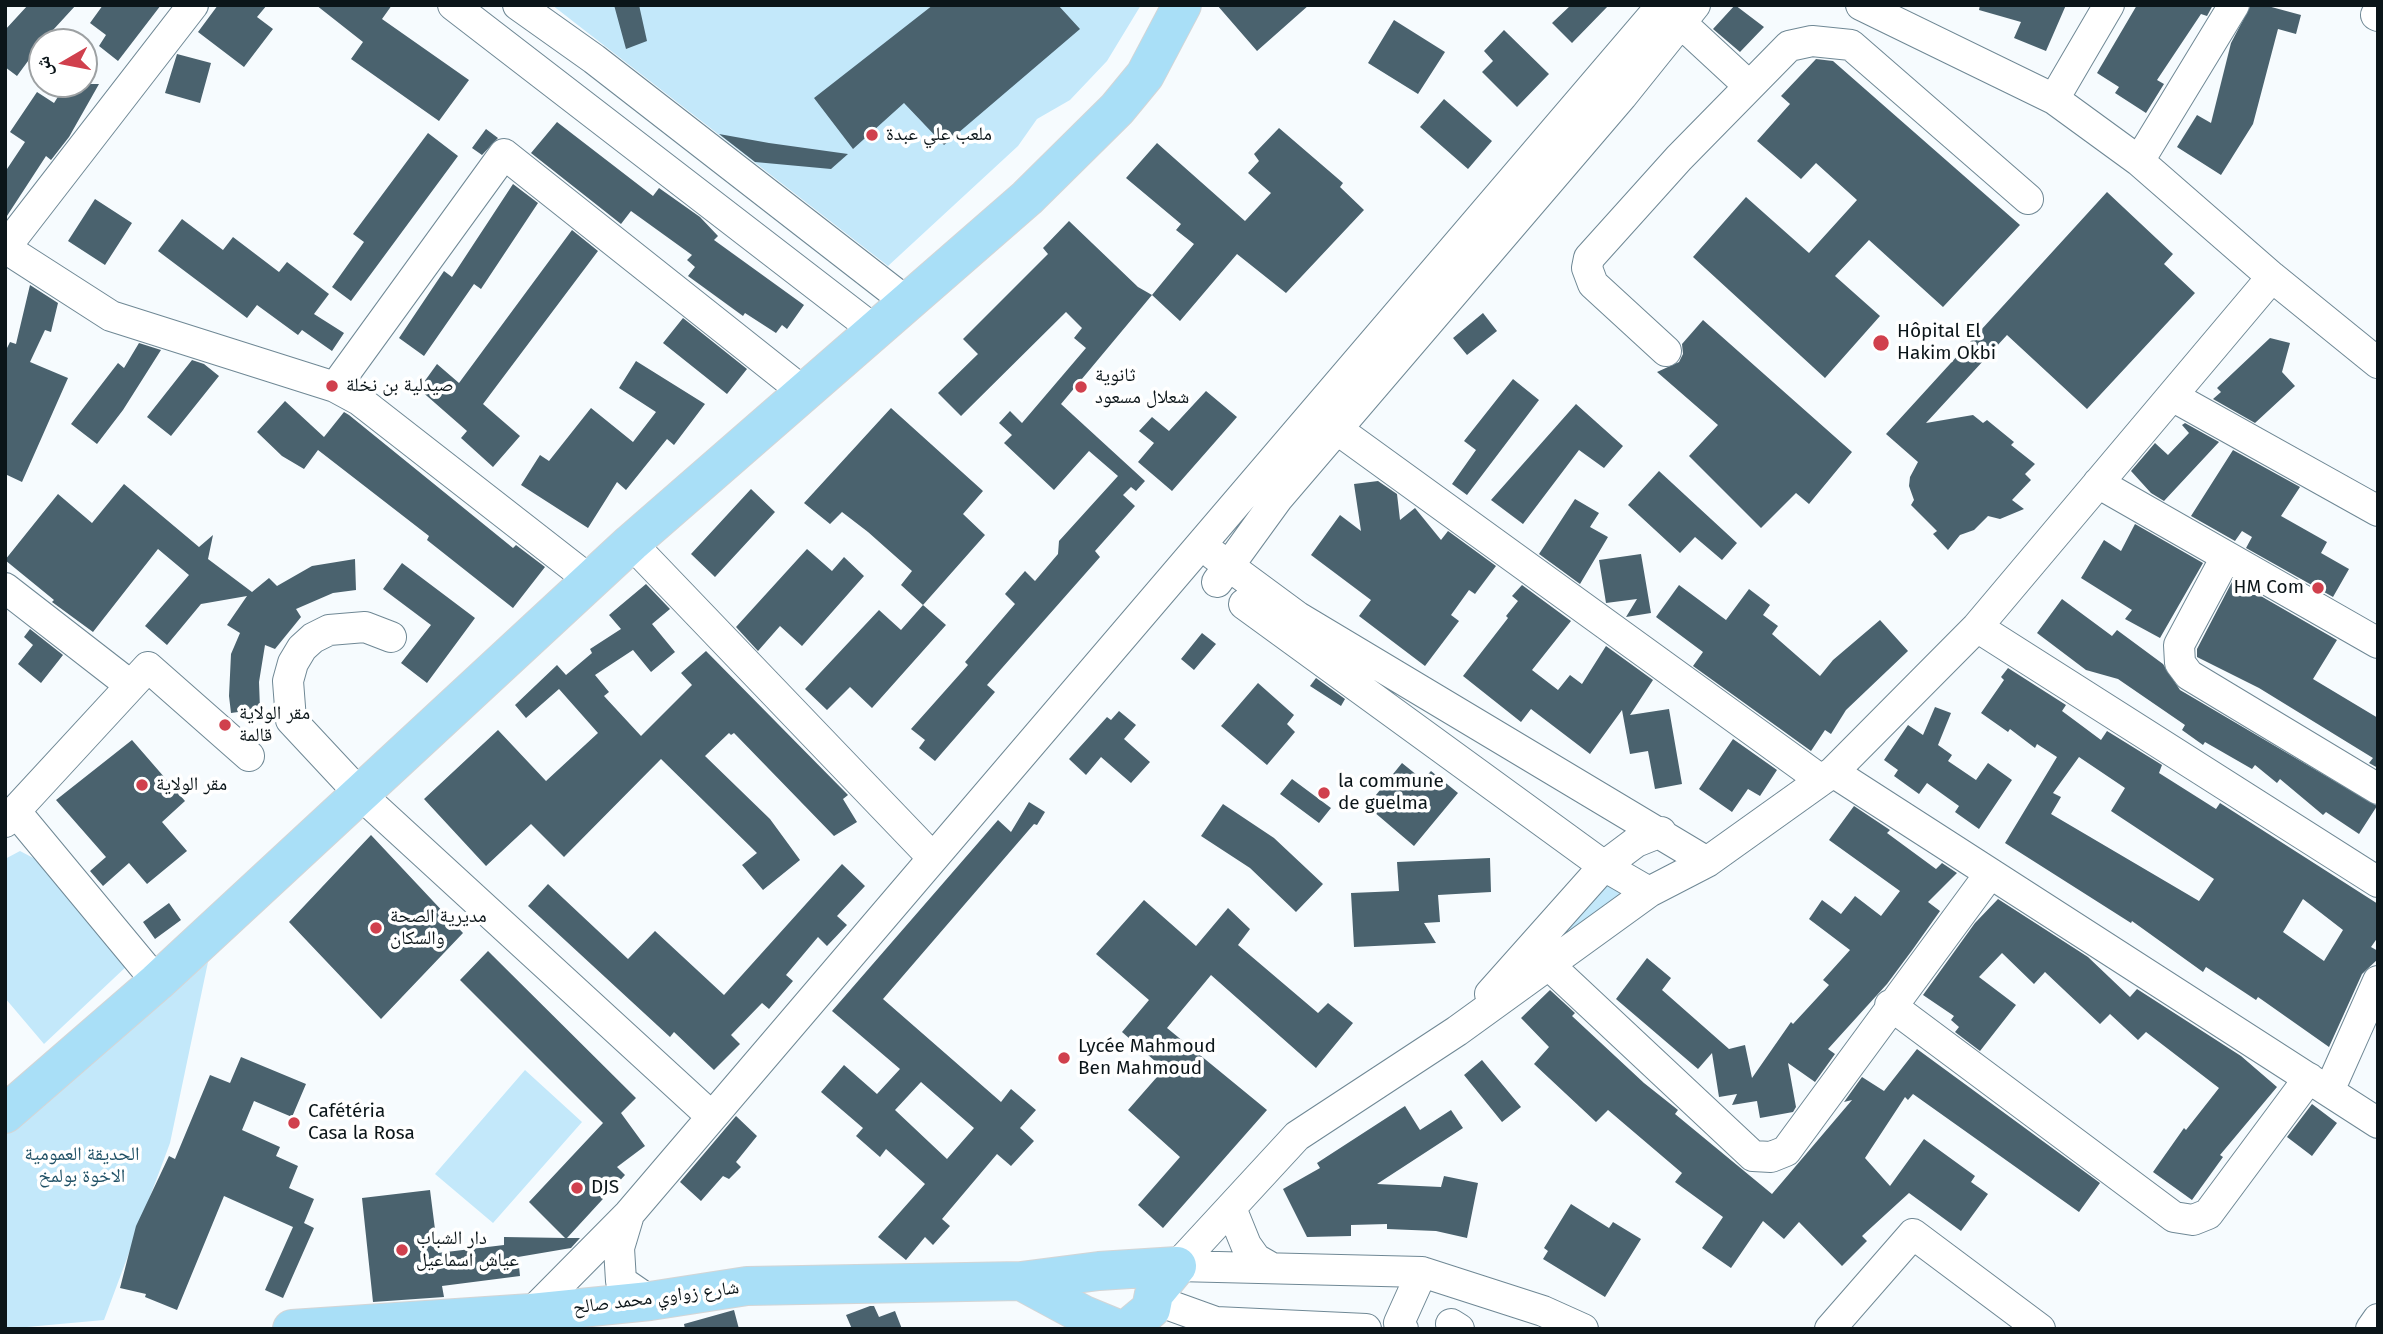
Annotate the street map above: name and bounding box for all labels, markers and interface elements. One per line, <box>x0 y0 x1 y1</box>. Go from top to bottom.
north arrow <box>28 28 98 98</box>
text: ش <box>31 54 57 78</box>
place label: ملعب علي عبدة <box>886 124 992 146</box>
marker: ملعب علي عبدة <box>864 127 880 143</box>
place label: Hôpital El Hakim Okbi <box>1897 321 1996 365</box>
marker: Hôpital El Hakim Okbi <box>1871 333 1891 353</box>
place label: ثانوية شعلال مسعود <box>1095 365 1189 409</box>
place label: صيدلية بن نخلة <box>346 375 454 397</box>
marker: صيدلية بن نخلة <box>324 378 340 394</box>
marker: ثانوية شعلال مسعود <box>1073 379 1089 395</box>
place label: HM Com <box>2234 577 2304 599</box>
marker: HM Com <box>2310 580 2326 596</box>
place label: مقر الولاية قالمة <box>239 703 310 747</box>
marker: مقر الولاية قالمة <box>217 717 233 733</box>
place label: la commune de guelma <box>1338 771 1444 815</box>
place label: مقر الولاية <box>156 774 227 796</box>
marker: مقر الولاية <box>134 777 150 793</box>
marker: la commune de guelma <box>1316 785 1332 801</box>
place label: مديرية الصحة والسكان <box>390 906 487 950</box>
marker: مديرية الصحة والسكان <box>368 920 384 936</box>
place label: Lycée Mahmoud Ben Mahmoud <box>1078 1036 1216 1080</box>
marker: Lycée Mahmoud Ben Mahmoud <box>1056 1050 1072 1066</box>
place label: Cafétéria Casa la Rosa <box>308 1101 415 1145</box>
marker: Cafétéria Casa la Rosa <box>286 1115 302 1131</box>
park label: الحديقة العمومية الاخوة بولمخ <box>25 1144 139 1188</box>
place label: DJS <box>591 1177 619 1199</box>
marker: DJS <box>569 1180 585 1196</box>
place label: دار الشباب عياش اسماعيل <box>416 1228 519 1272</box>
marker: دار الشباب عياش اسماعيل <box>394 1242 410 1258</box>
street label: شارع زواوي محمد صالح <box>572 1276 740 1320</box>

